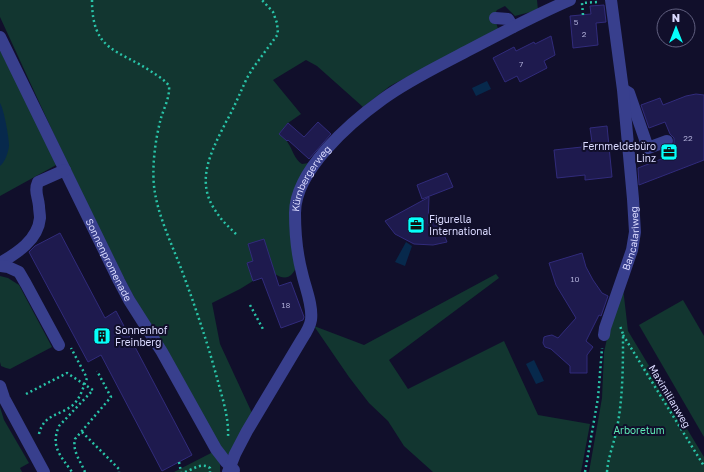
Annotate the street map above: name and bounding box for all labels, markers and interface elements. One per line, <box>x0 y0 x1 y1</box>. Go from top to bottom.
north arrow <box>656 8 696 48</box>
text: N <box>672 11 680 24</box>
house number: 5 <box>574 17 579 27</box>
house number: 2 <box>582 29 587 39</box>
house number: 7 <box>519 59 523 69</box>
house number: 22 <box>683 133 693 143</box>
place label: Fernmeldebüro Linz <box>583 140 656 164</box>
office icon: Fernmeldebüro Linz <box>659 142 679 162</box>
street label: Kürnbergerweg <box>289 143 333 212</box>
street label: Bancalariweg <box>619 206 641 272</box>
place label: Figurella International <box>429 213 491 237</box>
office icon: Figurella International <box>406 215 426 235</box>
street label: Sonnenpromenade <box>83 216 135 304</box>
house number: 10 <box>571 274 579 284</box>
house number: 18 <box>282 300 290 310</box>
place label: Sonnenhof Freinberg <box>115 324 168 348</box>
building icon: Sonnenhof Freinberg <box>92 326 112 346</box>
street label: Maximilianweg <box>646 362 694 430</box>
park label: Arboretum <box>613 424 665 436</box>

